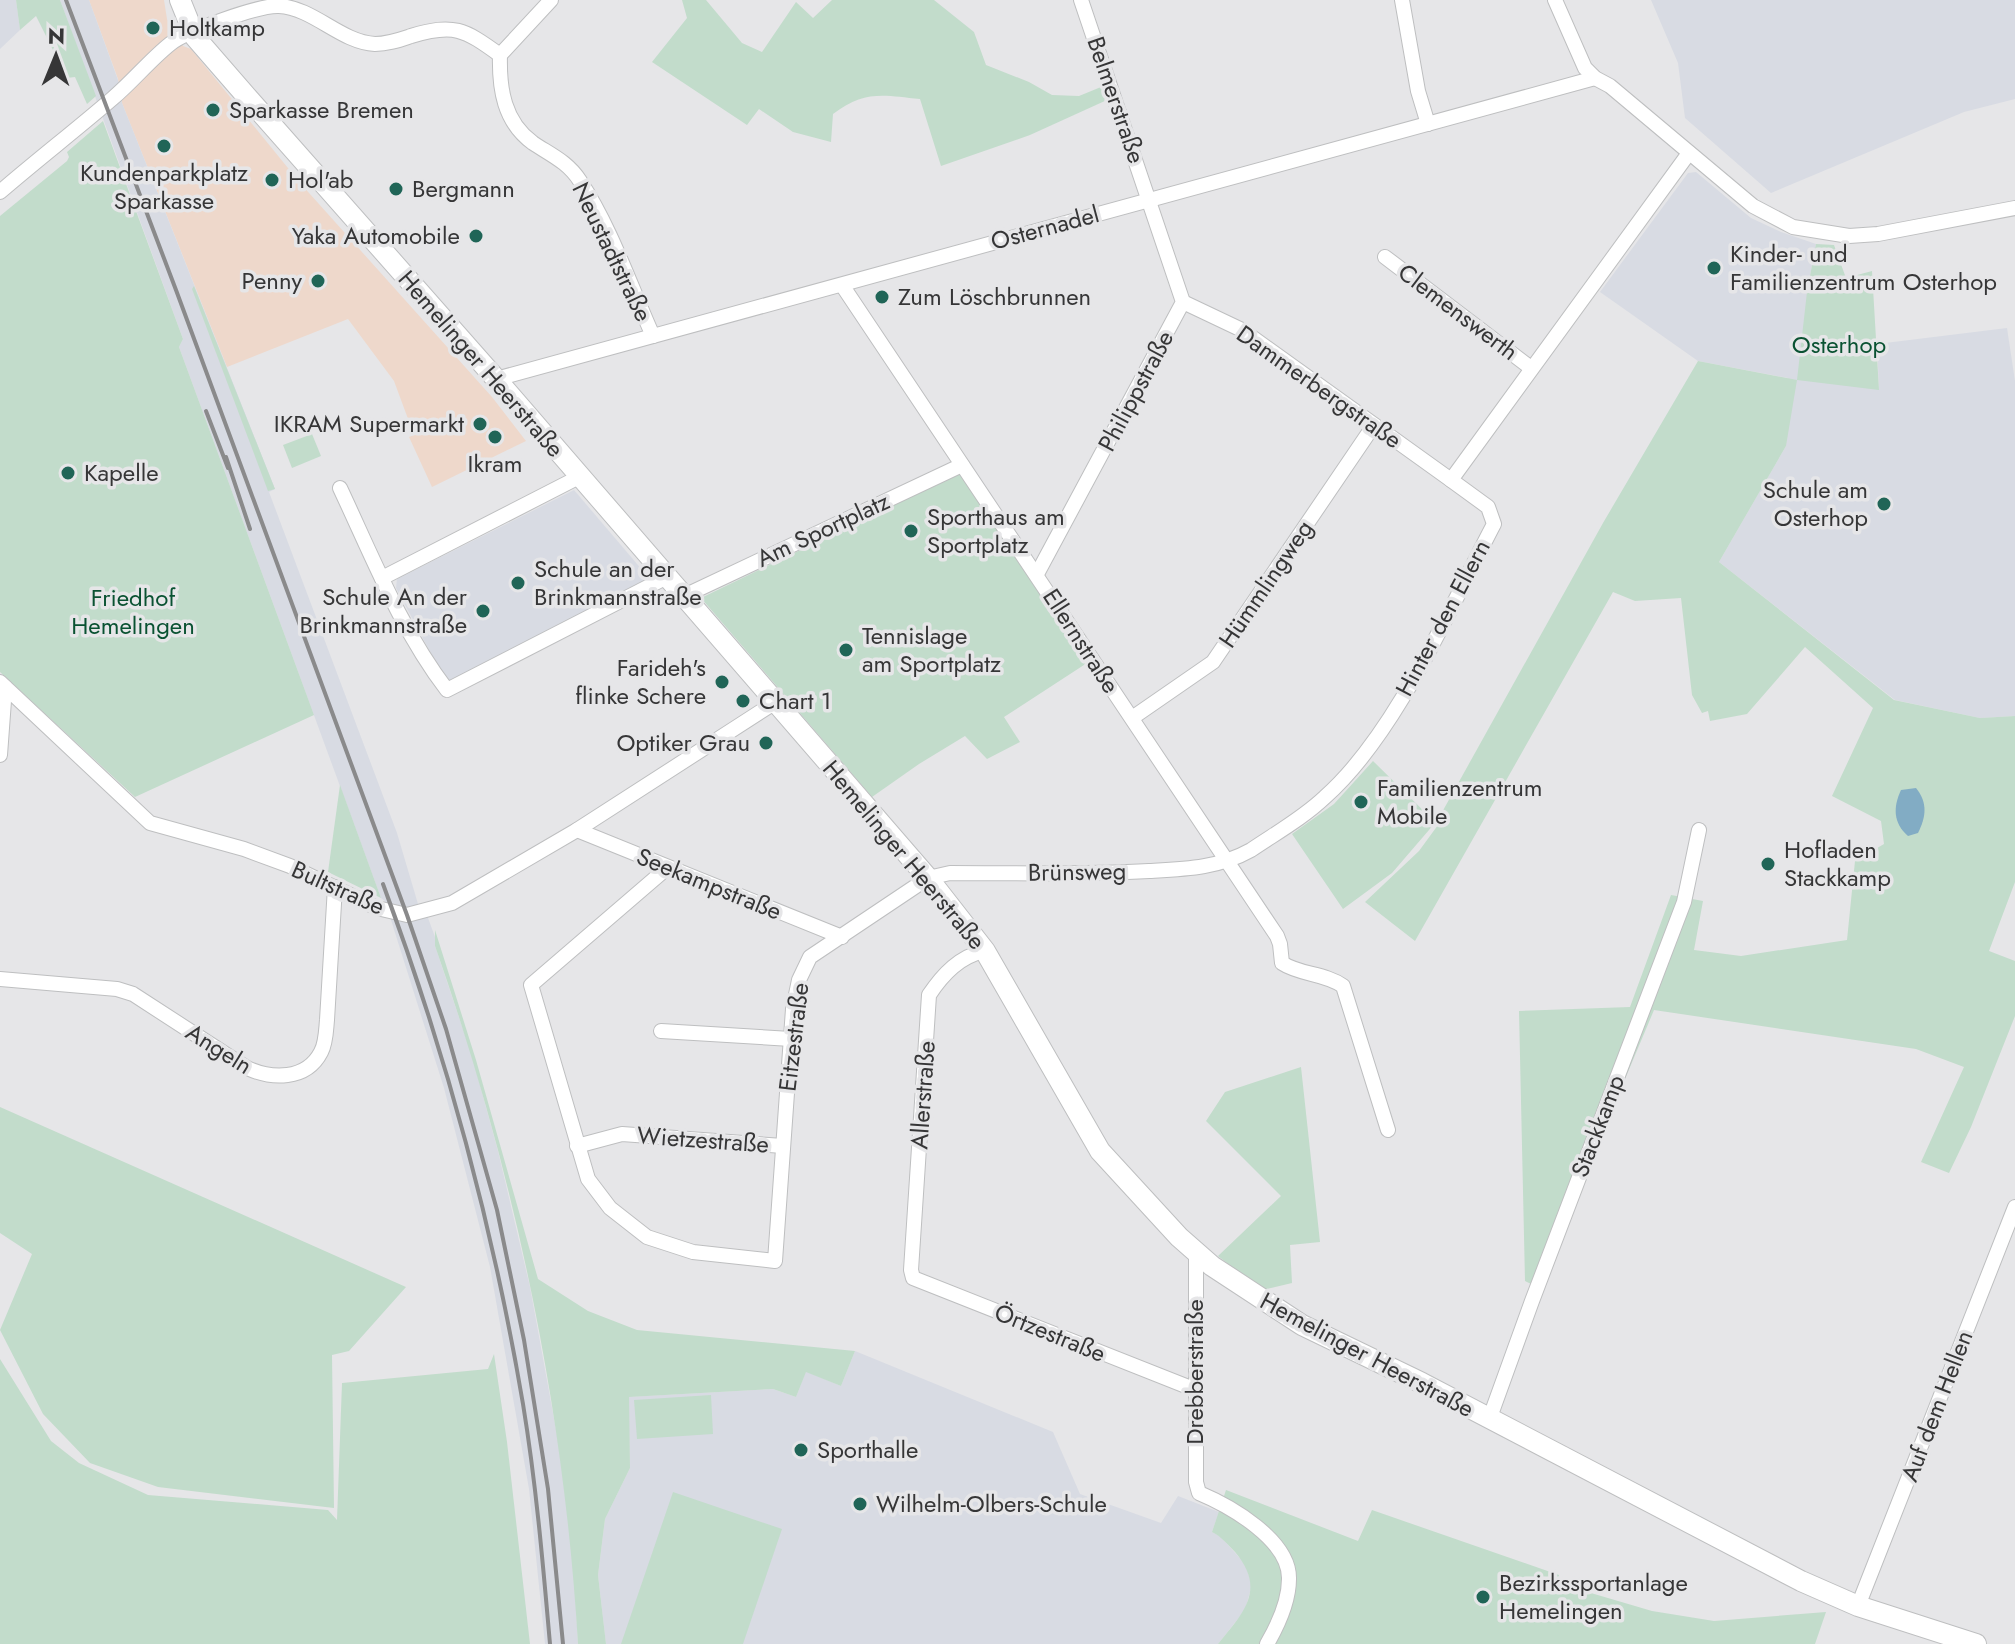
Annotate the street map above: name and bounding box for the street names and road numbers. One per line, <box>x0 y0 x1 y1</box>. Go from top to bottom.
street label: Belmerstraße <box>1078 32 1154 168</box>
street label: Neustadtstraße <box>564 176 661 327</box>
street label: Osternadel <box>987 196 1103 259</box>
street label: Clemenswerth <box>1391 255 1526 368</box>
street label: Hemelinger Heerstraße <box>390 263 573 465</box>
street label: Dammerbergstraße <box>1230 316 1409 457</box>
street label: Philippstraße <box>1089 324 1182 457</box>
street label: Am Sportplatz <box>750 483 895 576</box>
street label: Hümmlingweg <box>1210 513 1321 655</box>
street label: Hinter den Ellern <box>1387 533 1499 702</box>
street label: Ellernstraße <box>1034 581 1128 700</box>
street label: Hemelinger Heerstraße <box>815 752 994 957</box>
street label: Seekampstraße <box>631 839 787 929</box>
street label: Bultstraße <box>286 852 390 924</box>
street label: Brünsweg <box>1027 853 1126 890</box>
street label: Eitzestraße <box>769 981 818 1093</box>
street label: Angeln <box>179 1014 259 1083</box>
street label: Allerstraße <box>901 1040 944 1150</box>
street label: Stackkamp <box>1562 1070 1633 1182</box>
street label: Wietzestraße <box>636 1117 770 1162</box>
street label: Hemelinger Heerstraße <box>1254 1283 1480 1426</box>
street label: Örtzestraße <box>989 1294 1111 1371</box>
street label: Drebberstraße <box>1177 1299 1212 1445</box>
street label: Auf dem Hellen <box>1892 1325 1981 1487</box>

